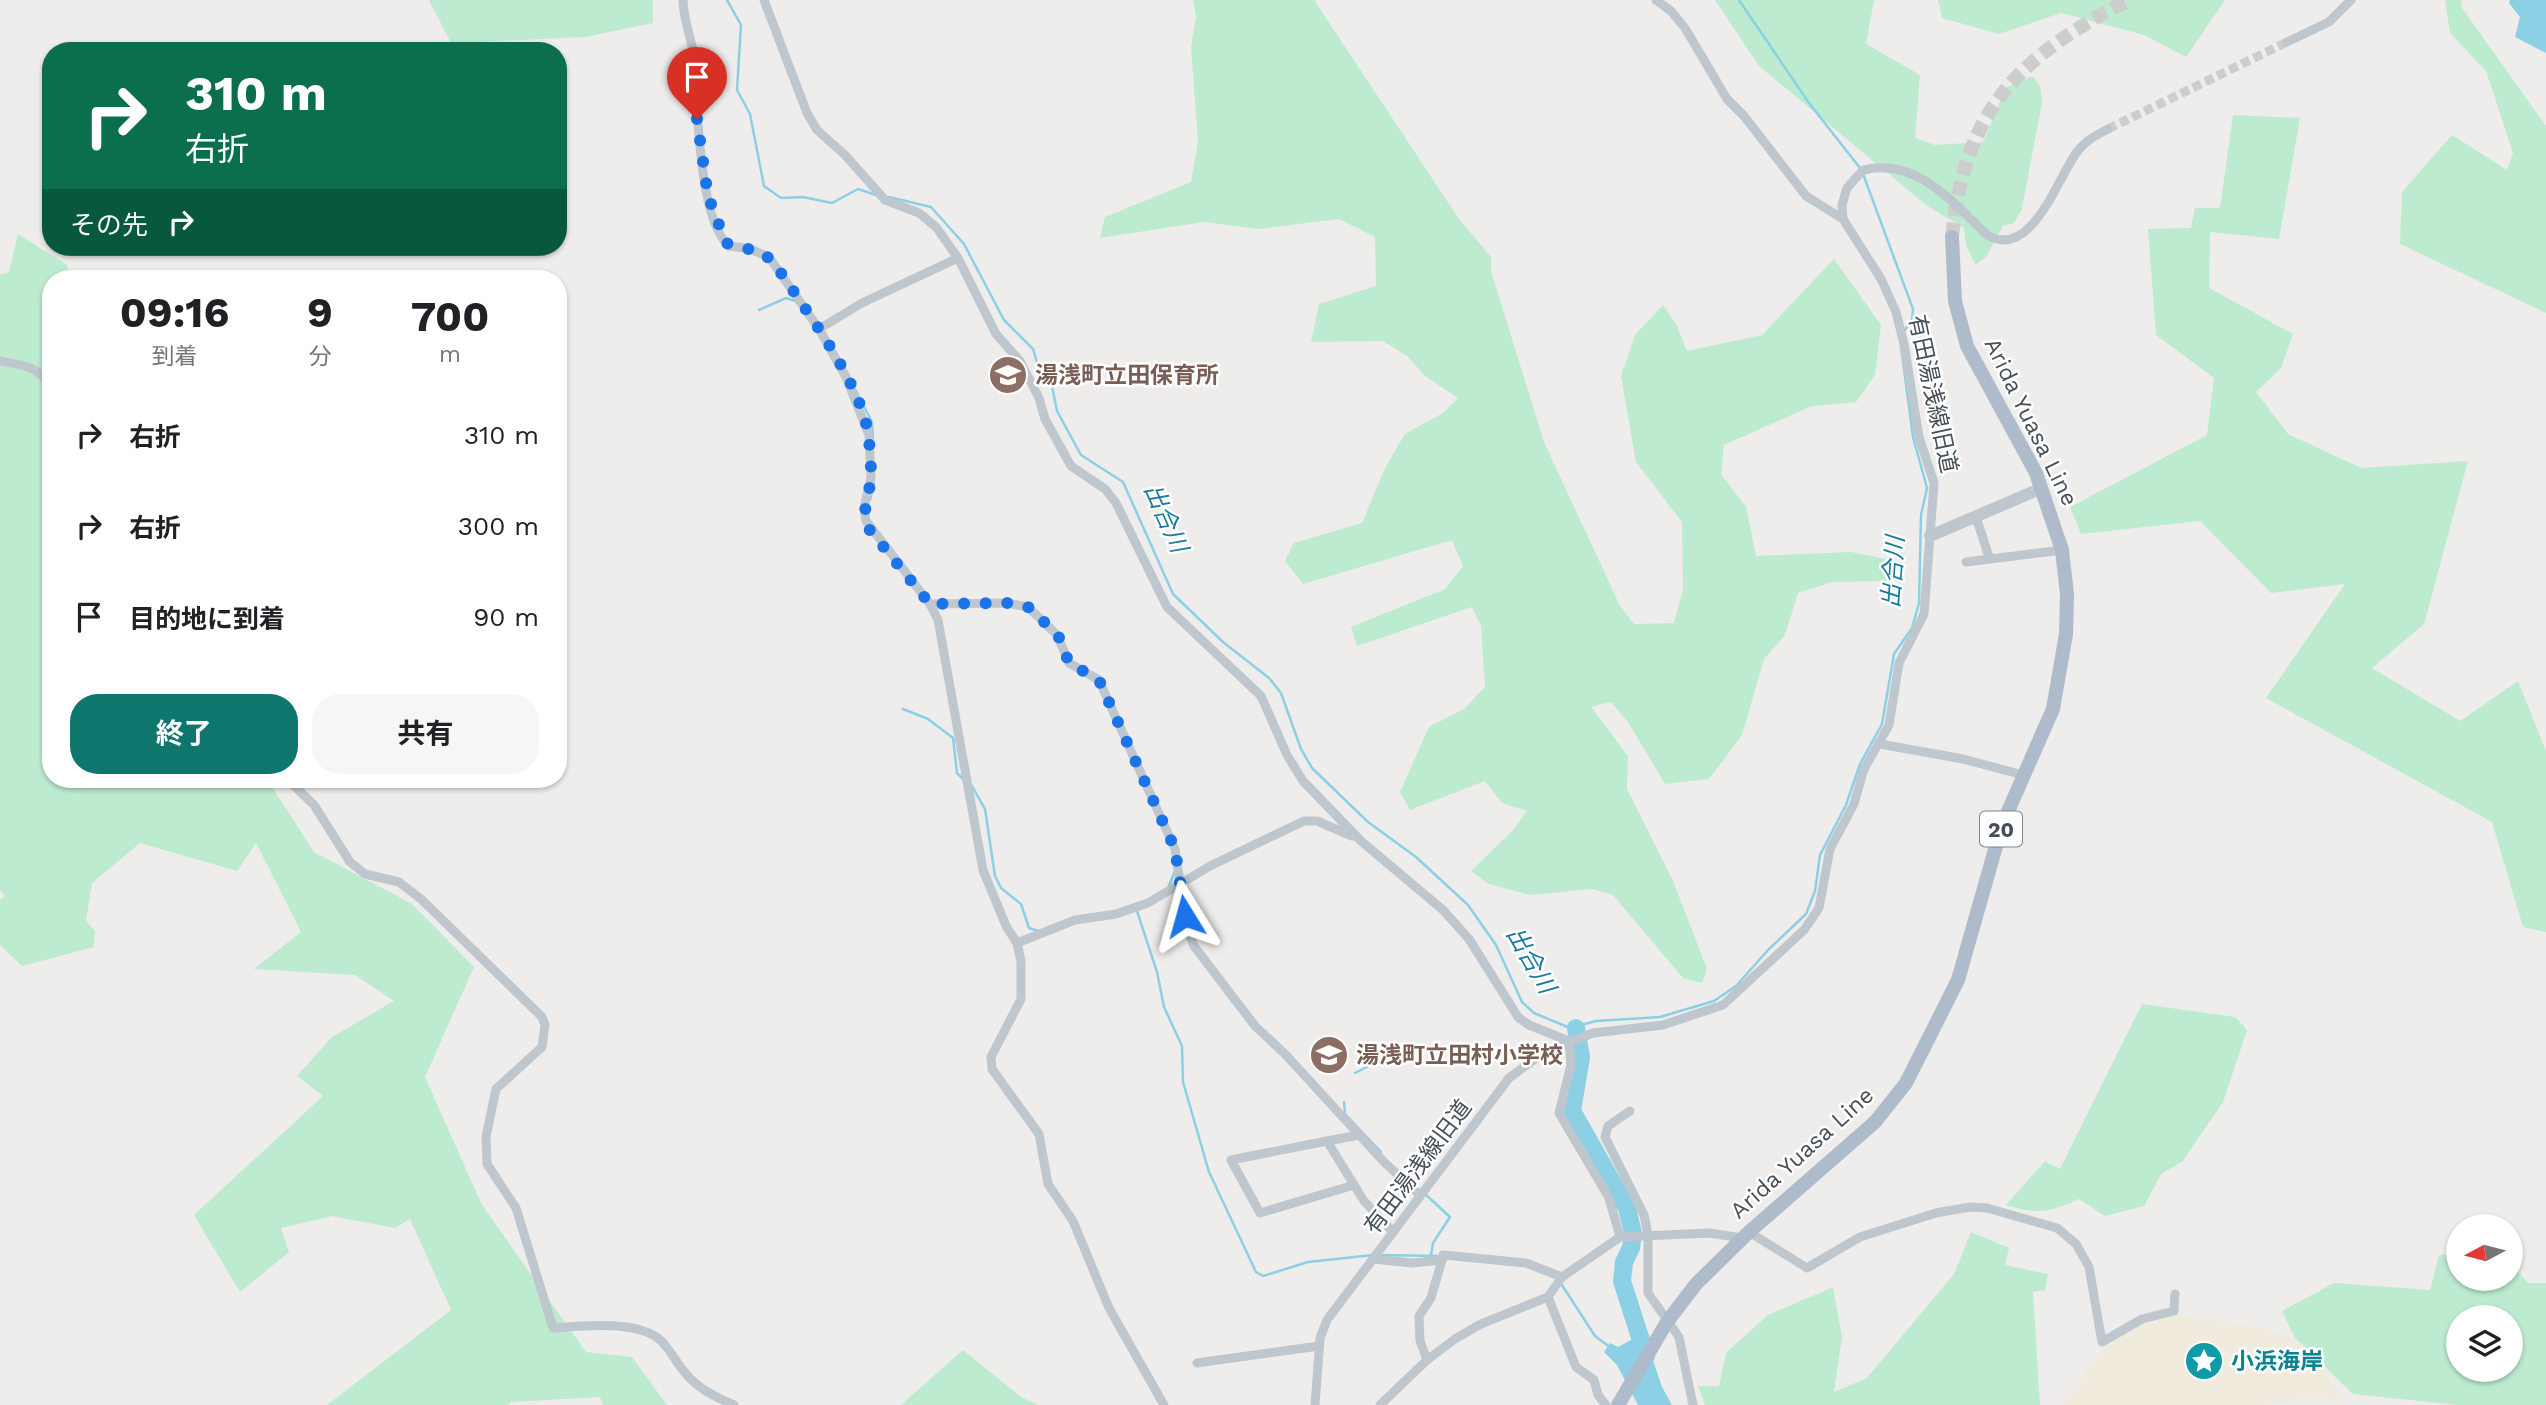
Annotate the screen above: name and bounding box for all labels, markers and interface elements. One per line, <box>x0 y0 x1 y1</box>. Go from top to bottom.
pin <box>667 47 727 119</box>
icon: arrive <box>678 58 716 96</box>
text: 310 m <box>185 64 327 122</box>
icon: right <box>70 70 161 161</box>
text: 右折 <box>185 130 249 168</box>
icon: right <box>162 203 200 241</box>
text: その先 <box>70 210 148 240</box>
text: 09:16 <box>120 288 229 337</box>
text: 9 <box>307 288 333 337</box>
text: 700 <box>411 292 489 341</box>
street label: 有田湯浅線旧道 <box>1903 312 1963 476</box>
street label: Arida Yuasa Line <box>1979 334 2083 510</box>
text: m <box>439 341 461 368</box>
text: 到着 <box>152 343 198 370</box>
text: 分 <box>309 343 332 370</box>
school or university icon: 湯浅町立田保育所 <box>987 354 1029 396</box>
place label: 湯浅町立田保育所 <box>1035 362 1219 389</box>
icon: right <box>70 416 108 454</box>
text: 310 m <box>464 420 539 450</box>
text: 右折 <box>129 422 181 452</box>
water label: 出合川 <box>1139 479 1195 559</box>
icon: right <box>70 507 108 545</box>
text: 300 m <box>458 511 539 541</box>
text: 右折 <box>129 513 181 543</box>
water label: 出合川 <box>1877 532 1910 609</box>
icon: arrive <box>70 598 108 636</box>
text: 90 m <box>473 602 539 632</box>
text: 目的地に到着 <box>129 604 285 634</box>
button: 終了 <box>70 694 298 774</box>
button: 共有 <box>312 694 539 774</box>
road number: 20 <box>1980 812 2022 846</box>
position arrow <box>1148 879 1222 953</box>
water label: 出合川 <box>1501 922 1563 1001</box>
school or university icon: 湯浅町立田村小学校 <box>1308 1034 1350 1076</box>
place label: 湯浅町立田村小学校 <box>1356 1042 1563 1069</box>
street label: Arida Yuasa Line <box>1725 1082 1879 1224</box>
street label: 有田湯浅線旧道 <box>1359 1095 1477 1239</box>
north arrow <box>2446 1214 2524 1292</box>
map controls <box>2446 1214 2523 1382</box>
button: layers <box>2446 1305 2523 1382</box>
place icon: 小浜海岸 <box>2183 1340 2225 1382</box>
place label: 小浜海岸 <box>2231 1348 2323 1375</box>

